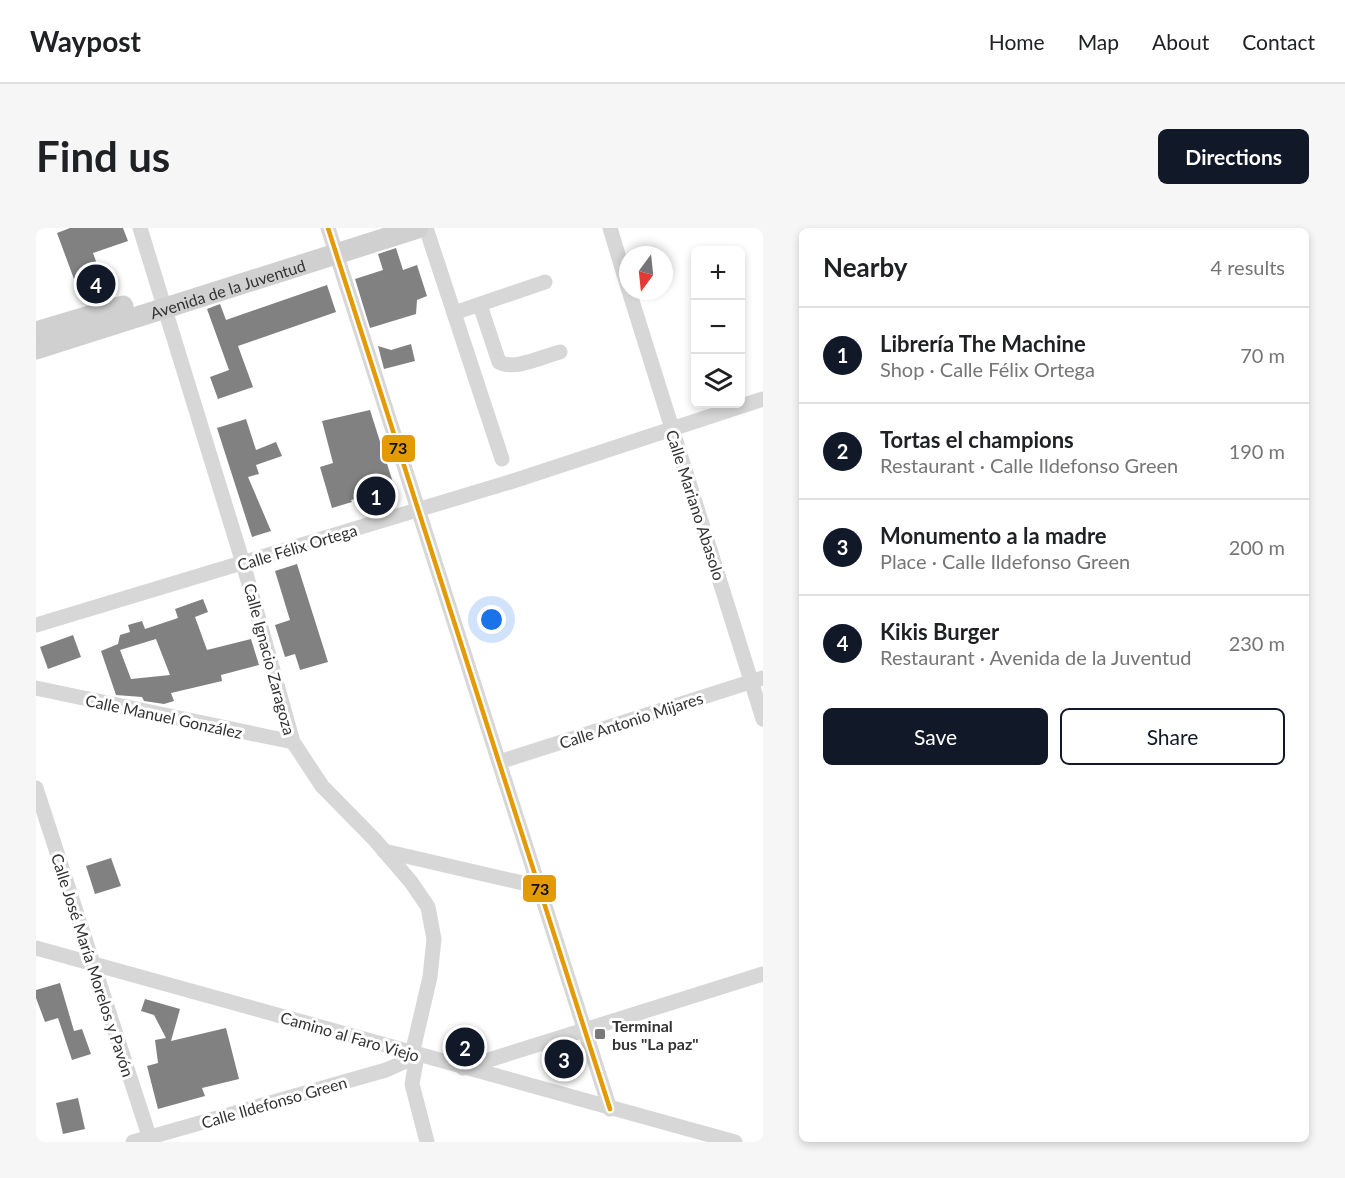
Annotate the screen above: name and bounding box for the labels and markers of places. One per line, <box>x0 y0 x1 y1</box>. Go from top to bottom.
pin: 4 <box>76 262 116 306</box>
pin: 1 <box>356 474 396 518</box>
place label: Terminal bus "La paz" <box>612 1016 699 1053</box>
pin: 2 <box>446 1024 484 1070</box>
marker: Terminal bus "La paz" <box>593 1027 607 1041</box>
pin: 3 <box>544 1036 584 1082</box>

